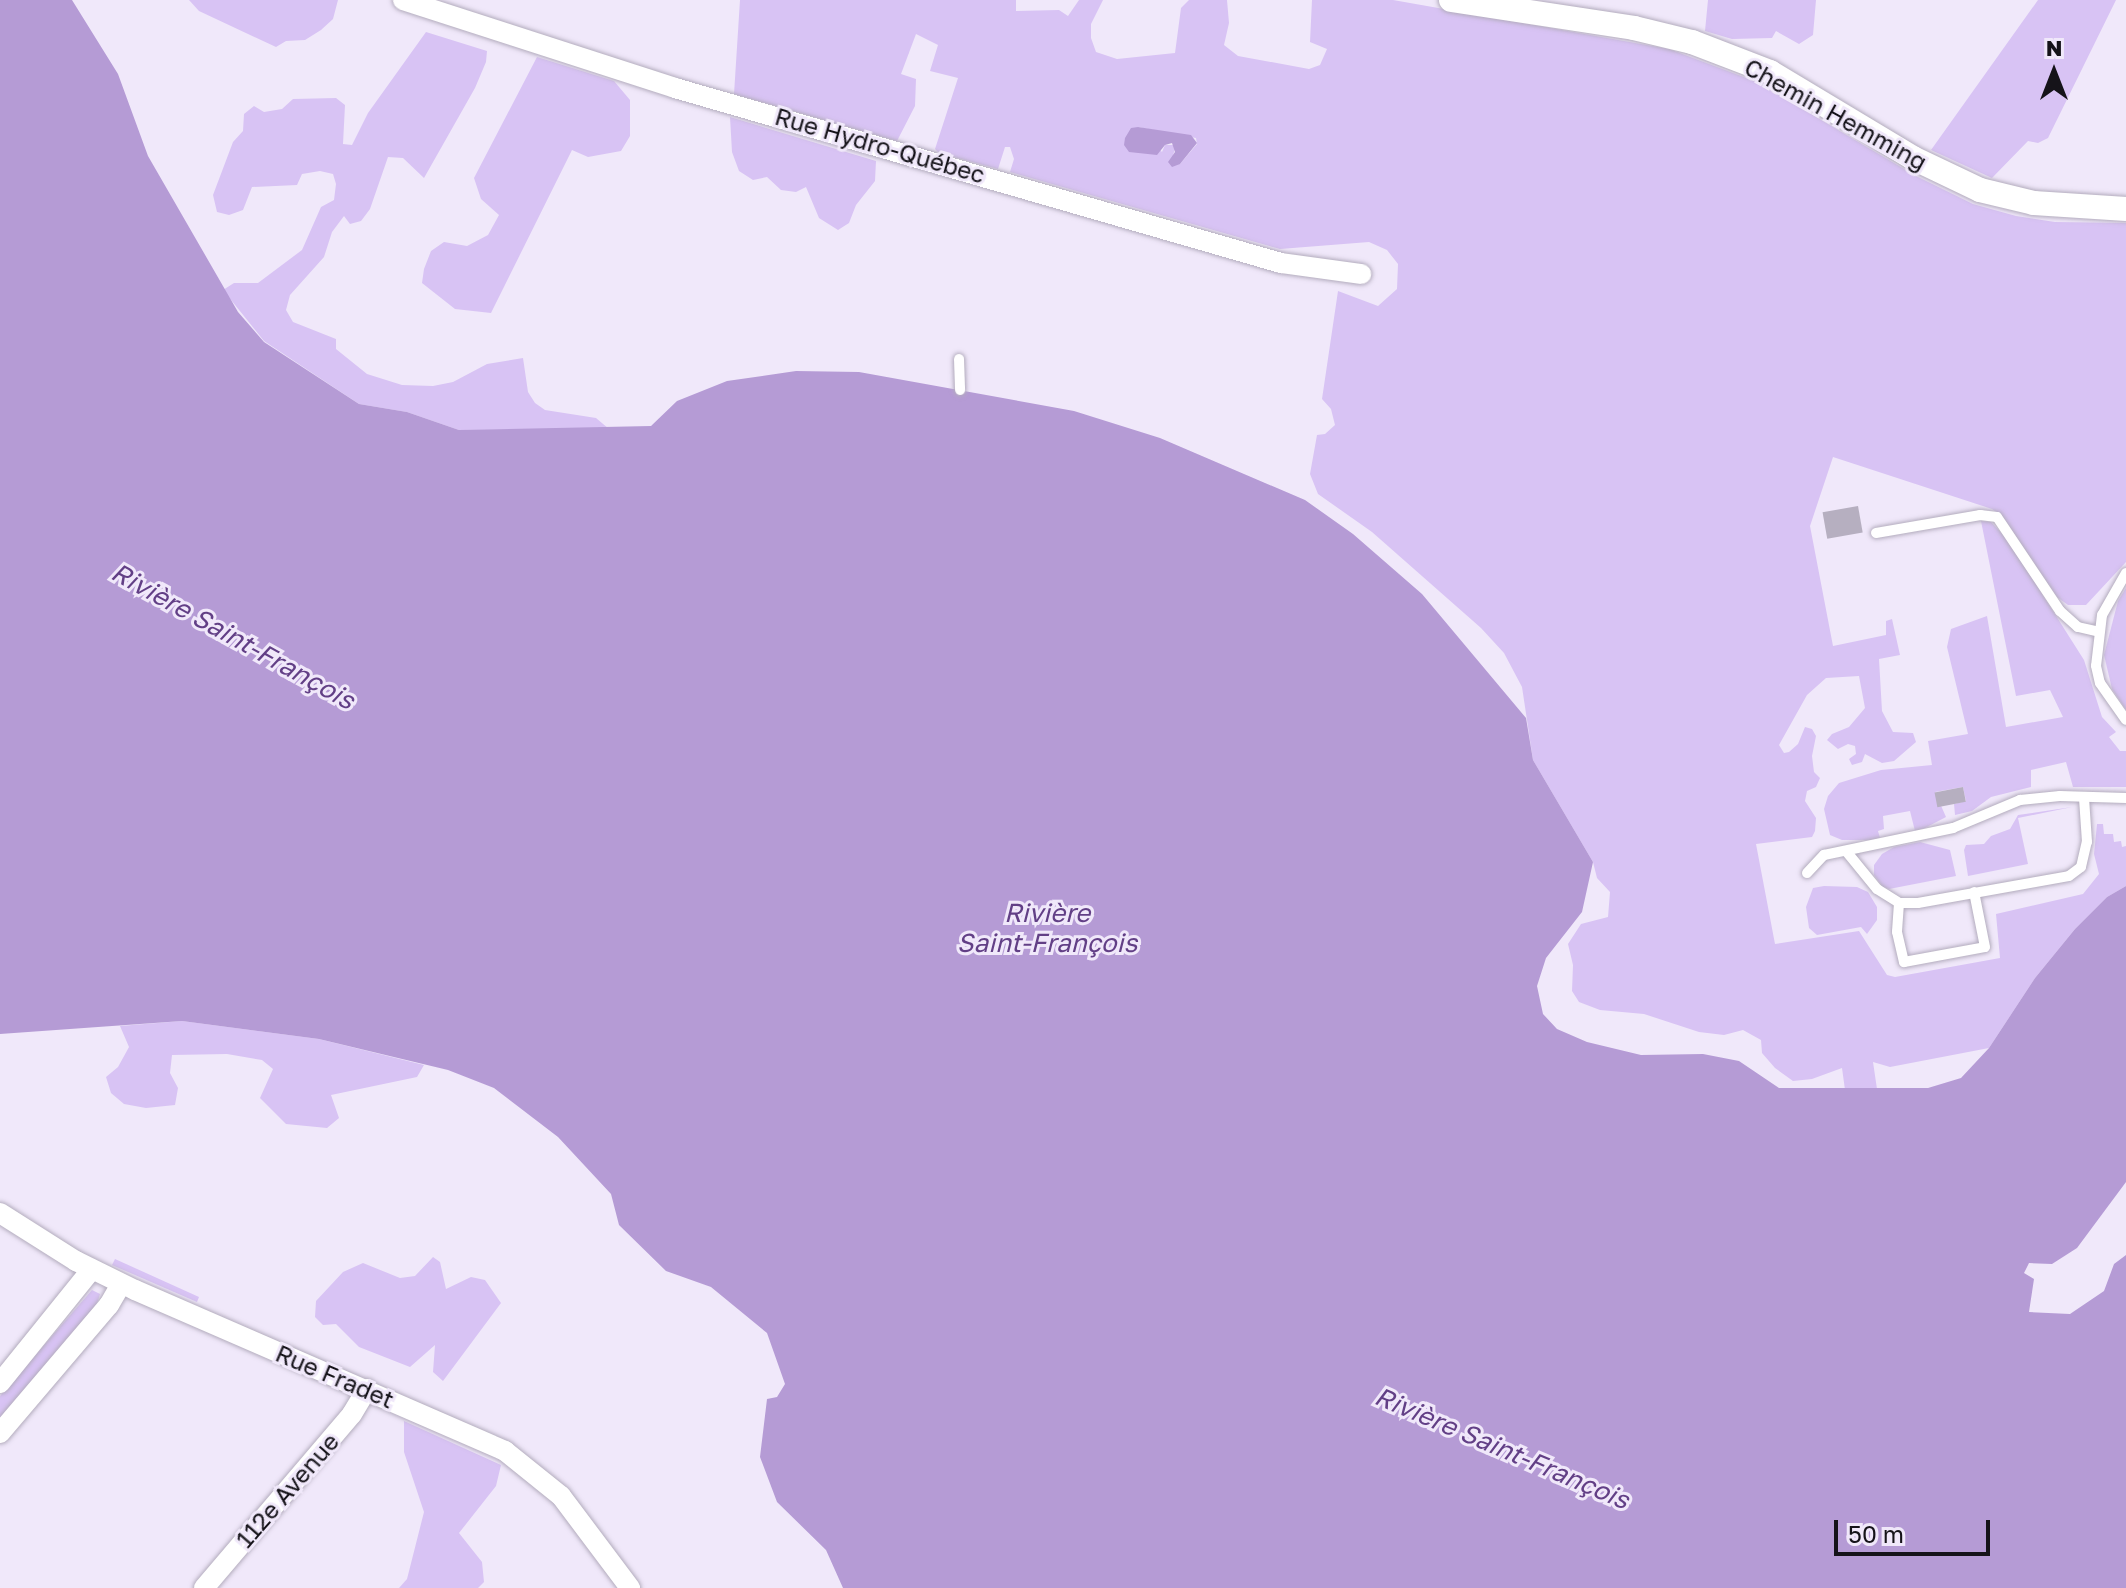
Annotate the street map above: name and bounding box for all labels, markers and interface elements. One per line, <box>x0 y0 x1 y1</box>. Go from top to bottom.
north arrow <box>2014 32 2094 112</box>
text: N <box>2046 34 2062 61</box>
street label: Chemin Hemming <box>1740 52 1932 176</box>
street label: Rue Hydro-Québec <box>772 101 988 189</box>
water label: Rivière Saint-François <box>106 556 360 716</box>
water label: Rivière Saint-François <box>957 897 1137 958</box>
street label: Rue Fradet <box>272 1338 398 1414</box>
water label: Rivière Saint-François <box>1370 1380 1634 1516</box>
street label: 112e Avenue <box>230 1427 344 1553</box>
scale bar <box>1838 1504 1994 1554</box>
text: 50 m <box>1848 1519 1904 1548</box>

